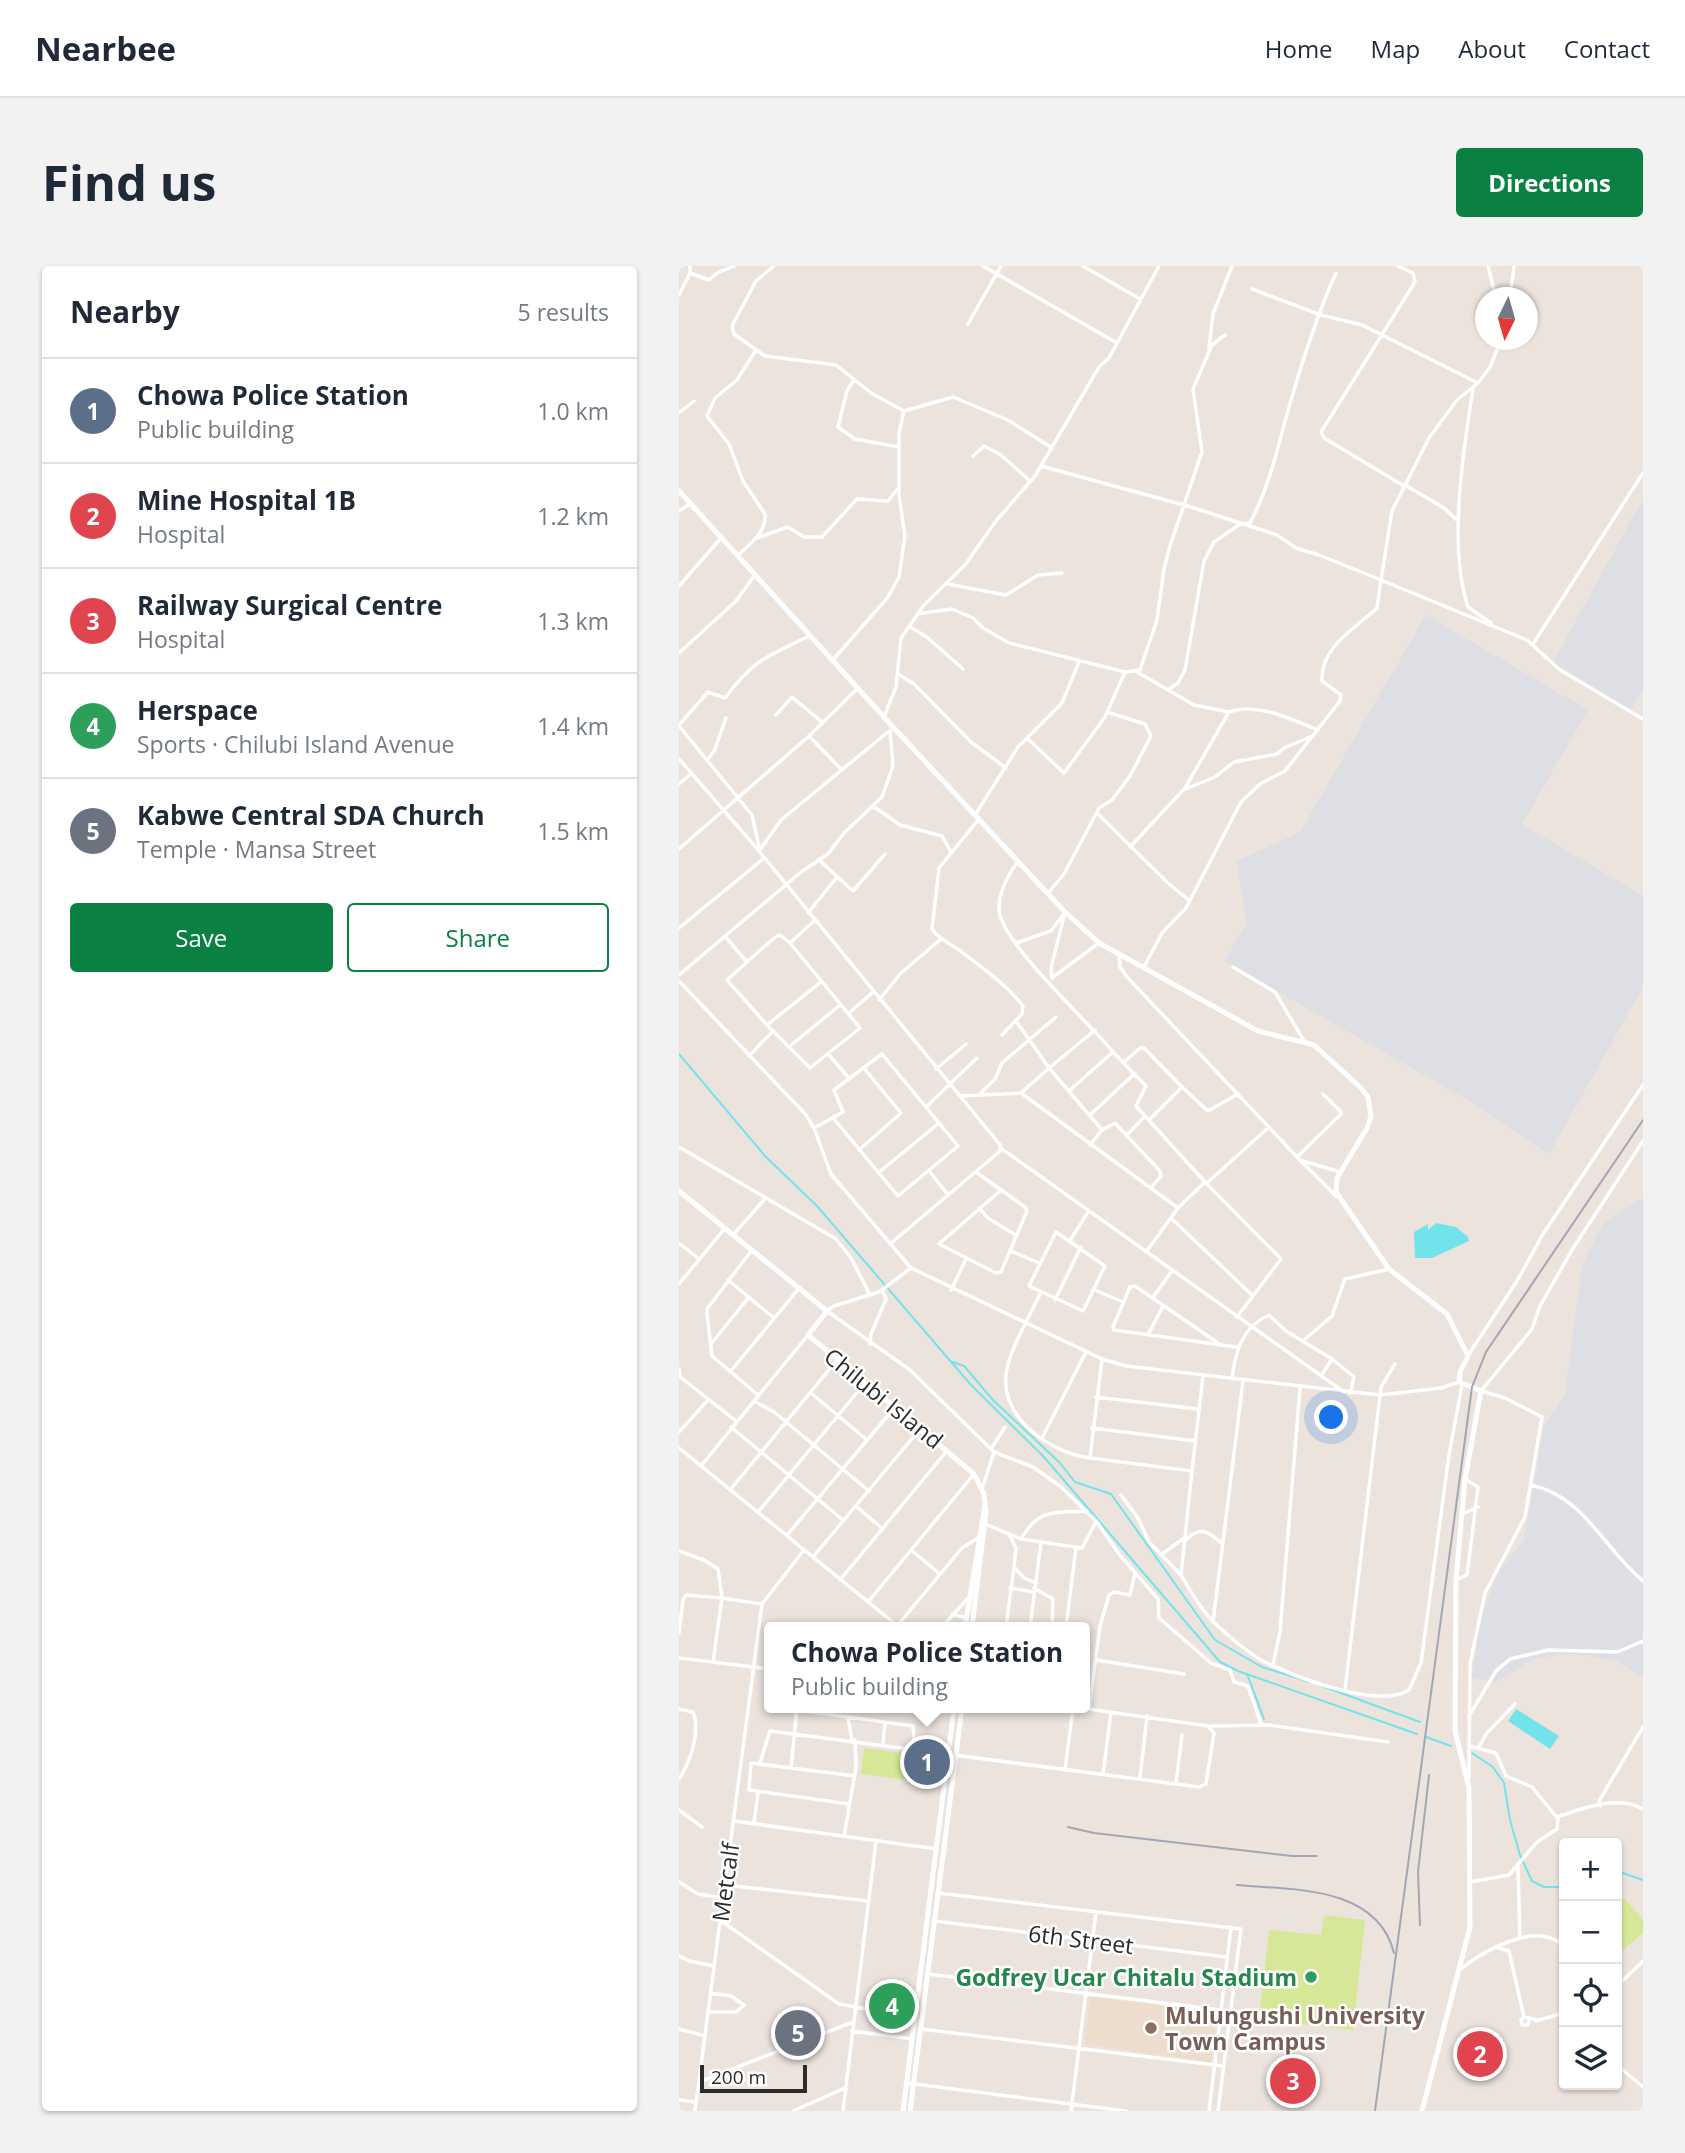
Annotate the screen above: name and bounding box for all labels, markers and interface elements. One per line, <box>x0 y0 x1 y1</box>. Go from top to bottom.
text: Nearbee <box>35 26 176 71</box>
text: Home <box>1265 32 1333 65</box>
text: Map <box>1371 32 1420 65</box>
text: About <box>1458 32 1526 65</box>
text: Contact <box>1564 32 1650 65</box>
button: Directions <box>1456 148 1643 217</box>
text: Find us <box>42 149 216 215</box>
north arrow <box>1475 287 1538 350</box>
text: Nearby <box>70 291 180 332</box>
text: 5 results <box>518 296 609 328</box>
text: Chowa Police Station <box>137 377 409 413</box>
text: 1 <box>86 395 100 427</box>
text: 1.0 km <box>537 395 609 427</box>
text: Public building <box>137 413 294 445</box>
text: Mine Hospital 1B <box>137 482 356 518</box>
text: 2 <box>86 500 100 532</box>
text: 1.2 km <box>537 500 609 532</box>
text: Hospital <box>137 518 225 550</box>
text: Railway Surgical Centre <box>137 587 442 623</box>
text: 3 <box>86 605 100 637</box>
text: 1.3 km <box>537 605 609 637</box>
text: Hospital <box>137 623 225 655</box>
text: Herspace <box>137 692 258 728</box>
text: 4 <box>86 710 100 742</box>
text: 1.4 km <box>537 710 609 742</box>
text: Sports · Chilubi Island Avenue <box>137 728 454 760</box>
text: Kabwe Central SDA Church <box>137 797 485 833</box>
text: 5 <box>86 815 100 847</box>
text: 1.5 km <box>537 815 609 847</box>
text: Temple · Mansa Street <box>137 833 376 865</box>
button: Save <box>70 903 333 972</box>
button: Share <box>347 903 609 972</box>
street label: Chilubi Island <box>818 1340 950 1456</box>
your location <box>1314 1400 1348 1434</box>
popup <box>764 1622 1090 1713</box>
text: Chowa Police Station <box>791 1634 1063 1670</box>
text: Public building <box>791 1670 948 1702</box>
pin: 1 <box>904 1736 950 1788</box>
map controls <box>1559 1838 1622 2090</box>
button: + <box>1559 1838 1622 1901</box>
street label: Metcalf <box>704 1839 747 1923</box>
button: − <box>1559 1901 1622 1964</box>
street label: 6th Street <box>1027 1917 1135 1961</box>
place label: Godfrey Ucar Chitalu Stadium <box>955 1961 1297 1993</box>
button: locate <box>1559 1964 1622 2027</box>
marker: Godfrey Ucar Chitalu Stadium <box>1303 1969 1319 1985</box>
pin: 4 <box>869 1980 915 2032</box>
place label: Mulungushi University Town Campus <box>1165 1999 1426 2057</box>
pin: 5 <box>775 2007 821 2059</box>
marker: Mulungushi University Town Campus <box>1143 2020 1159 2036</box>
button: layers <box>1559 2027 1622 2090</box>
pin: 2 <box>1457 2028 1503 2080</box>
pin: 3 <box>1270 2055 1316 2107</box>
scale bar <box>700 2062 807 2094</box>
text: 200 m <box>711 2064 766 2090</box>

